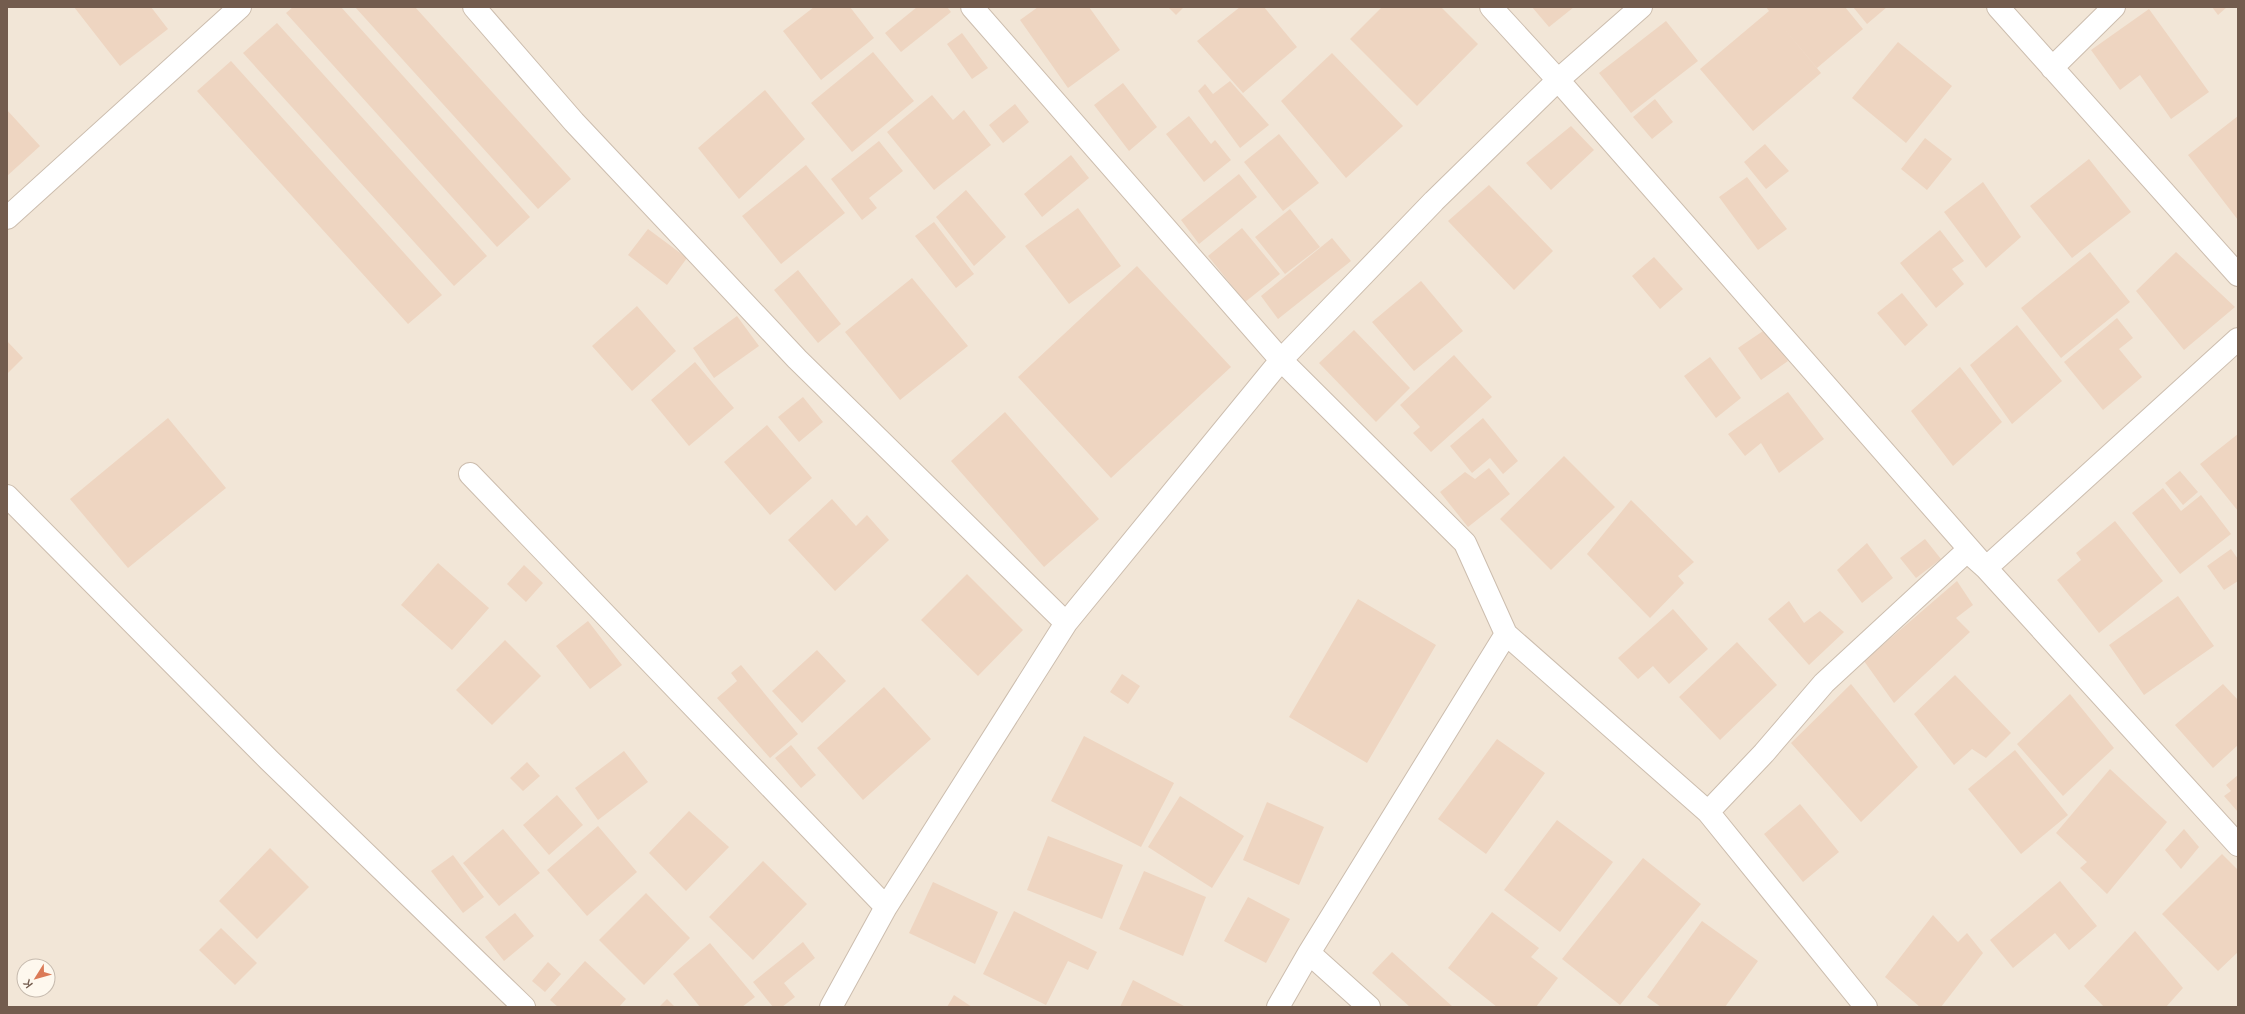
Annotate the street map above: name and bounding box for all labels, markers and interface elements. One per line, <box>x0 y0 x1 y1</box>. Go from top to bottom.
north arrow <box>16 958 56 998</box>
text: K <box>20 977 35 991</box>

